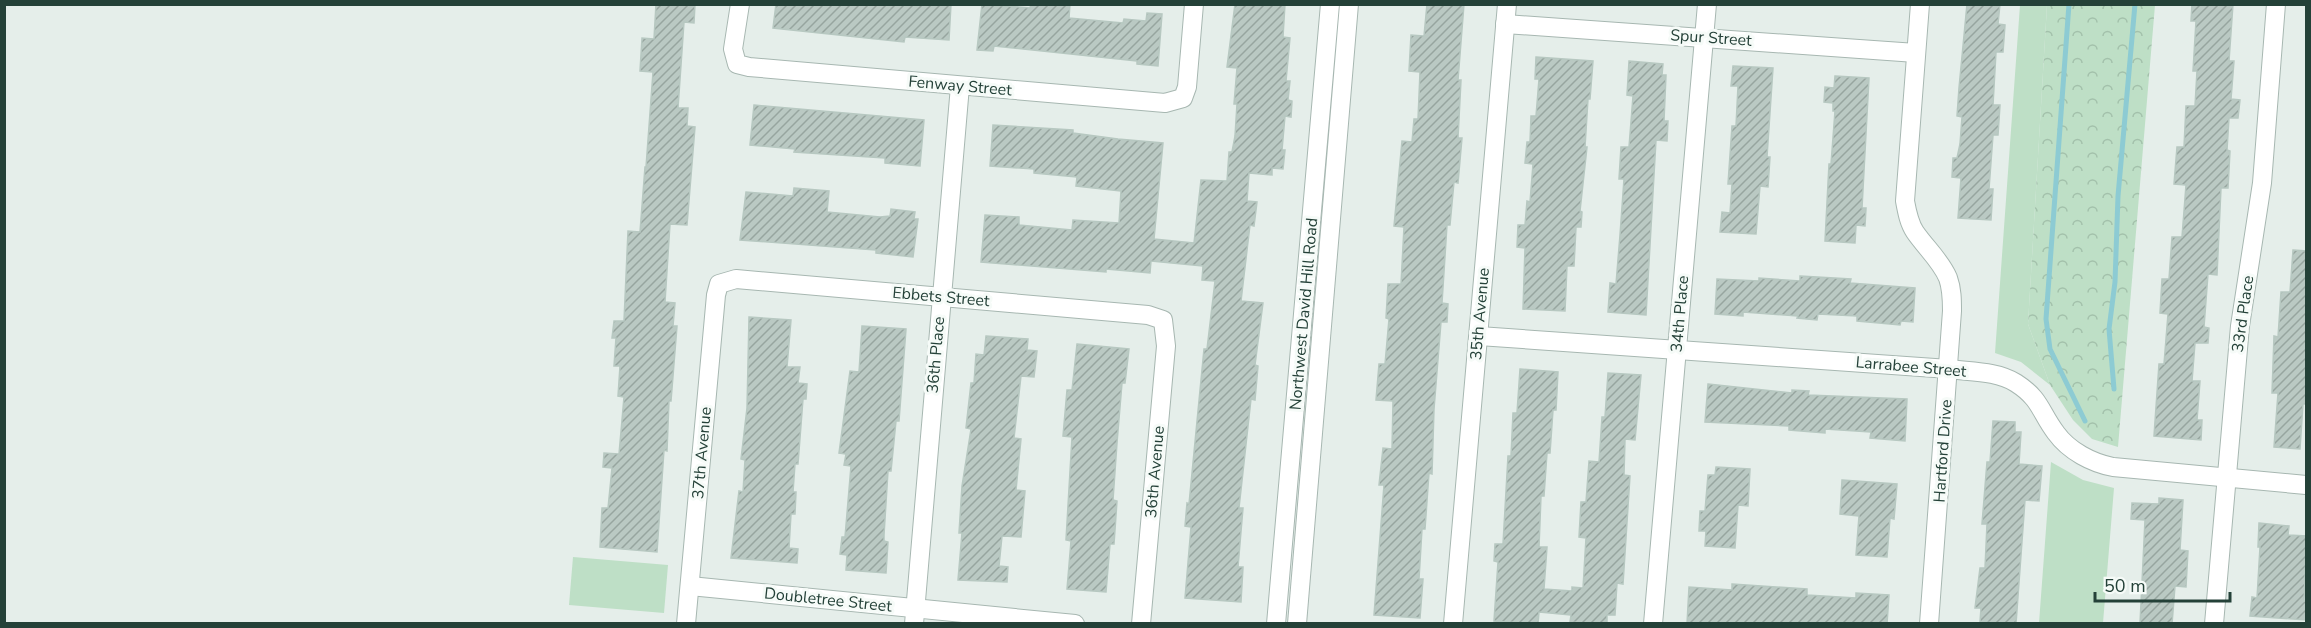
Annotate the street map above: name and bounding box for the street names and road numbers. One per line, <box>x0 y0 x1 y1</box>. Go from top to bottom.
street label: Spur Street <box>1670 24 1753 52</box>
street label: Fenway Street <box>907 71 1013 102</box>
street label: Northwest David Hill Road <box>1285 217 1323 411</box>
street label: 35th Avenue <box>1465 267 1495 361</box>
street label: 33rd Place <box>2227 274 2259 354</box>
street label: 34th Place <box>1666 275 1694 353</box>
street label: Ebbets Street <box>891 282 991 312</box>
street label: 36th Place <box>922 316 950 394</box>
street label: Larrabee Street <box>1855 351 1968 383</box>
street label: Hartford Drive <box>1928 399 1958 503</box>
street label: 37th Avenue <box>687 406 717 500</box>
street label: 36th Avenue <box>1140 425 1170 519</box>
street label: Doubletree Street <box>763 582 893 618</box>

